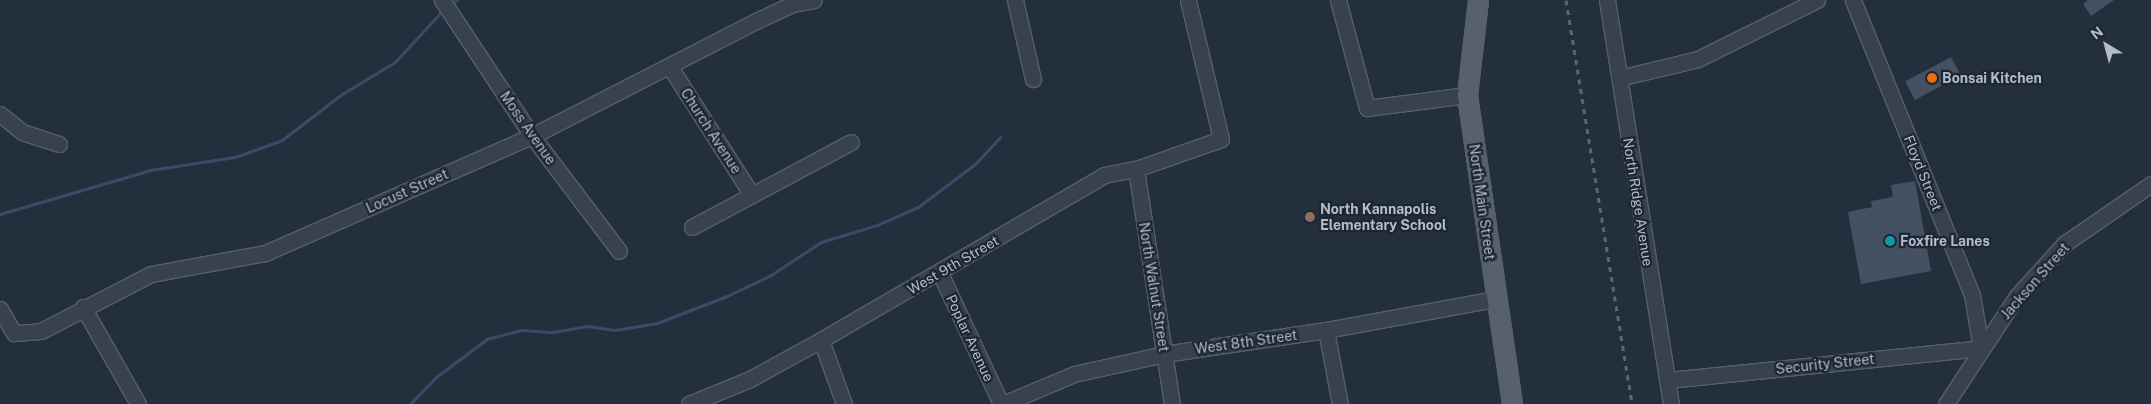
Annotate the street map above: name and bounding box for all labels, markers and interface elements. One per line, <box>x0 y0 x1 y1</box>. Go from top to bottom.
north arrow <box>2081 20 2131 70</box>
text: N <box>2088 23 2106 43</box>
place label: Bonsai Kitchen <box>1942 70 2042 86</box>
marker: Bonsai Kitchen <box>1926 72 1938 84</box>
street label: Church Avenue <box>677 85 745 177</box>
street label: Moss Avenue <box>497 88 559 168</box>
street label: Floyd Street <box>1900 133 1946 213</box>
street label: North Ridge Avenue <box>1620 137 1656 267</box>
street label: North Main Street <box>1466 143 1498 261</box>
street label: Locust Street <box>363 165 451 217</box>
place label: North Kannapolis Elementary School <box>1320 201 1447 233</box>
marker: North Kannapolis Elementary School <box>1304 211 1316 223</box>
street label: North Walnut Street <box>1135 221 1173 353</box>
street label: West 9th Street <box>904 232 1002 298</box>
place label: Foxfire Lanes <box>1900 233 1990 249</box>
marker: Foxfire Lanes <box>1884 235 1896 247</box>
street label: Jackson Street <box>1997 239 2073 323</box>
street label: Poplar Avenue <box>943 292 997 384</box>
street label: West 8th Street <box>1194 326 1298 358</box>
street label: Security Street <box>1775 350 1875 378</box>

